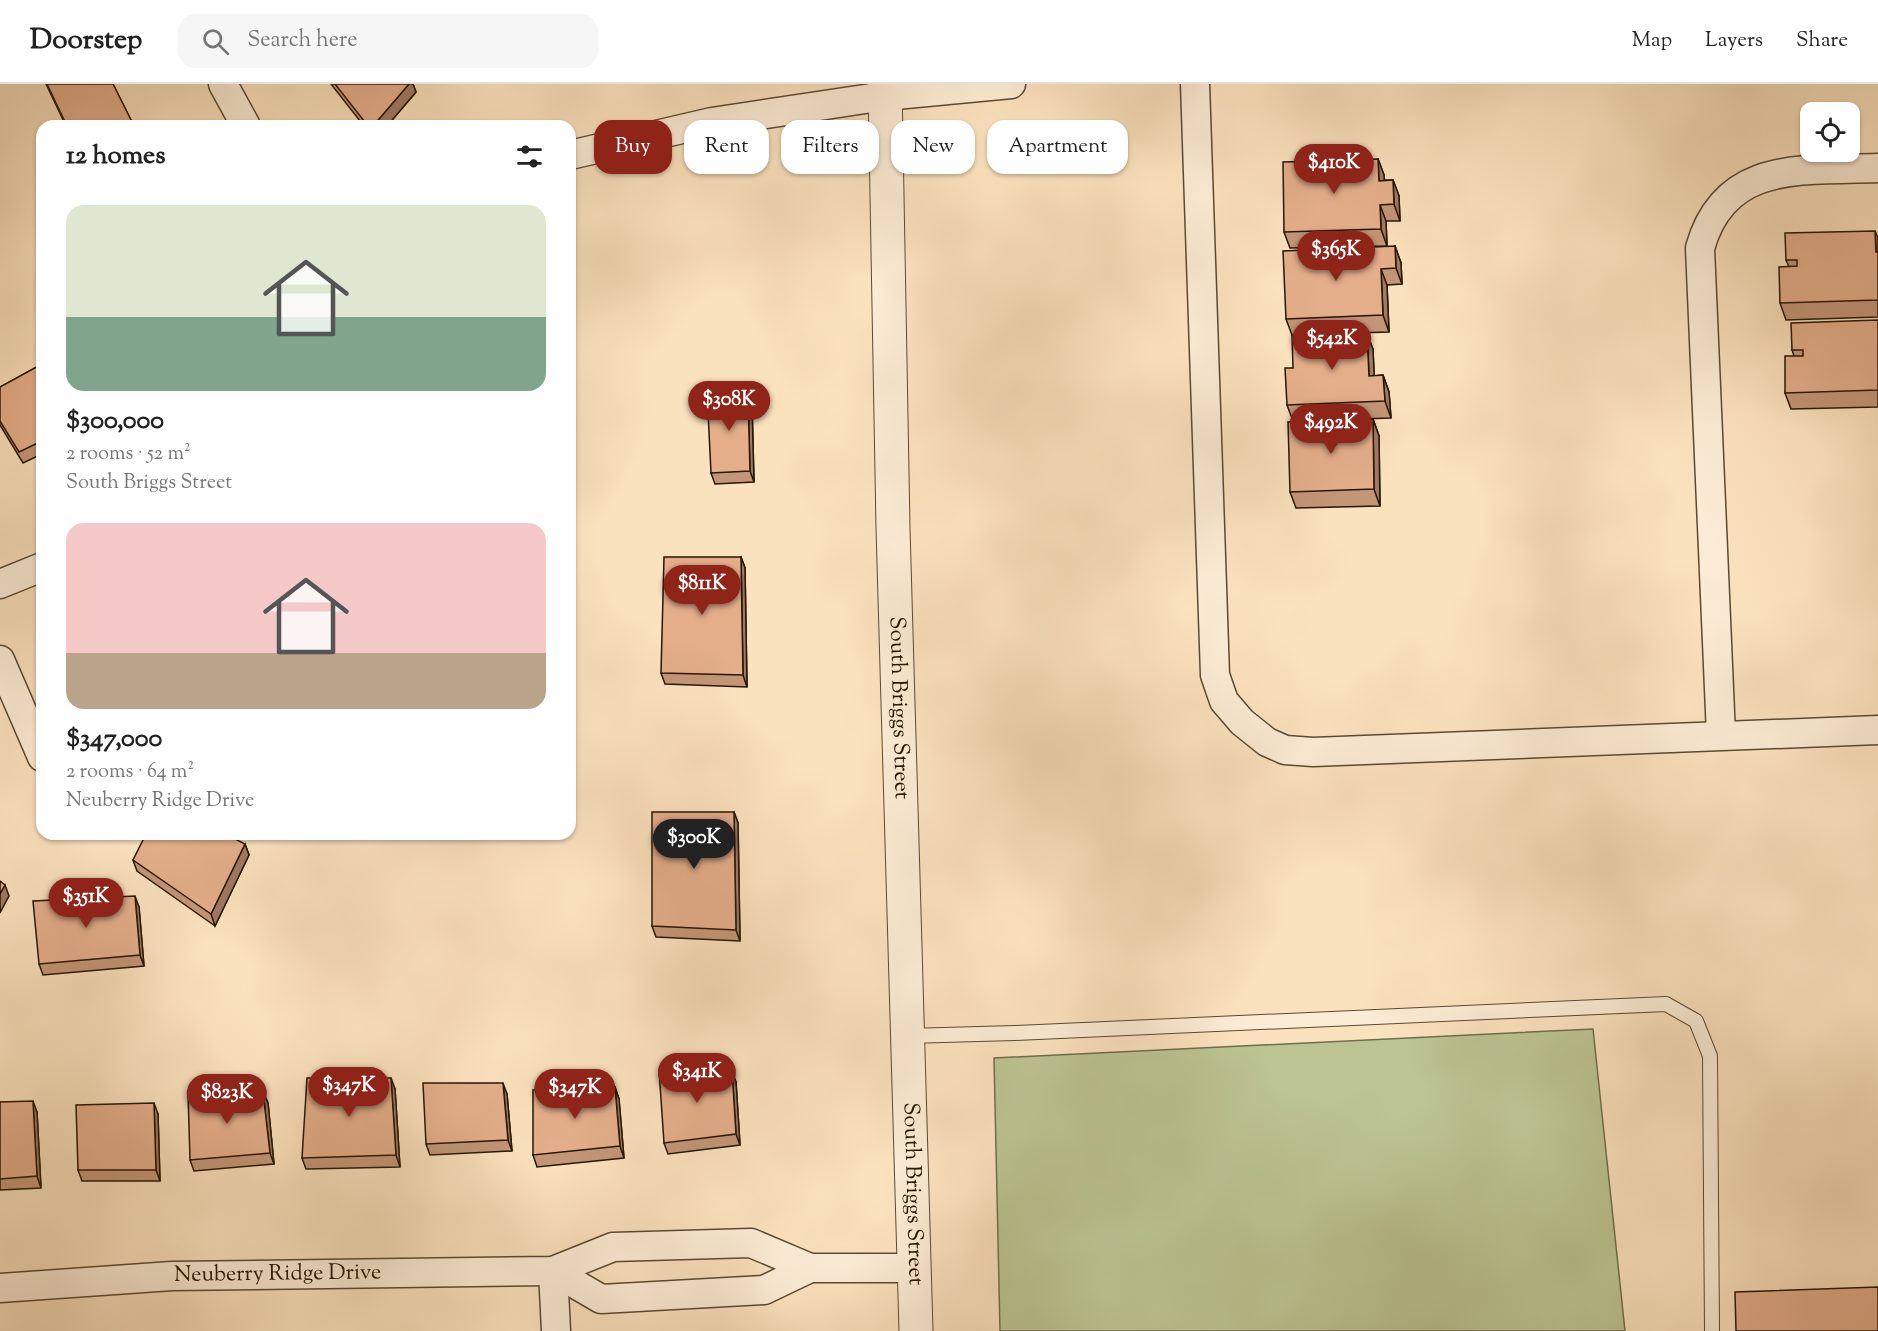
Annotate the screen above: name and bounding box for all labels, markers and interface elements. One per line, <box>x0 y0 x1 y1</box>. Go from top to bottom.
search box <box>178 14 598 68</box>
text: Doorstep <box>30 21 142 61</box>
icon: search <box>199 25 232 58</box>
text: Search here <box>247 25 358 57</box>
text: Map <box>1632 26 1672 56</box>
text: Layers <box>1705 26 1763 56</box>
text: Share <box>1796 26 1848 56</box>
map controls <box>1800 102 1860 162</box>
button: locate <box>1800 102 1860 162</box>
chip: Buy <box>594 120 672 174</box>
chip: Rent <box>684 120 769 174</box>
chip: Filters <box>781 120 879 174</box>
chip: New <box>891 120 975 174</box>
chip: Apartment <box>987 120 1128 174</box>
text: 12 homes <box>66 138 165 175</box>
icon: filters <box>513 140 546 173</box>
pin: $410K <box>1292 144 1376 195</box>
text: $410K <box>1308 149 1360 178</box>
pin: $365K <box>1294 231 1378 282</box>
text: $365K <box>1311 236 1361 265</box>
icon: home <box>252 244 360 352</box>
pin: $542K <box>1290 320 1374 371</box>
text: $542K <box>1306 325 1358 354</box>
pin: $308K <box>687 381 771 432</box>
text: $308K <box>702 386 756 415</box>
text: $300,000 <box>66 403 164 440</box>
pin: $492K <box>1289 404 1373 455</box>
text: $492K <box>1304 409 1358 438</box>
text: 2 rooms · 52 m² <box>66 440 191 469</box>
text: South Briggs Street <box>66 469 232 498</box>
icon: home <box>252 562 360 670</box>
pin: $811K <box>660 565 744 616</box>
text: $811K <box>678 570 726 599</box>
street label: South Briggs Street <box>880 616 917 800</box>
text: $347,000 <box>66 721 162 758</box>
text: 2 rooms · 64 m² <box>66 758 194 787</box>
text: Neuberry Ridge Drive <box>66 787 254 816</box>
pin: $300K <box>652 819 736 870</box>
text: $300K <box>667 824 721 853</box>
pin: $351K <box>44 878 128 929</box>
text: $351K <box>63 883 109 912</box>
pin: $341K <box>655 1053 739 1104</box>
text: $341K <box>672 1058 722 1087</box>
pin: $347K <box>307 1067 391 1118</box>
pin: $347K <box>533 1069 617 1120</box>
text: $347K <box>322 1072 376 1101</box>
pin: $823K <box>185 1074 269 1125</box>
text: $347K <box>548 1074 602 1103</box>
text: $823K <box>201 1079 253 1108</box>
street label: South Briggs Street <box>893 1102 931 1286</box>
street label: Neuberry Ridge Drive <box>174 1257 381 1292</box>

